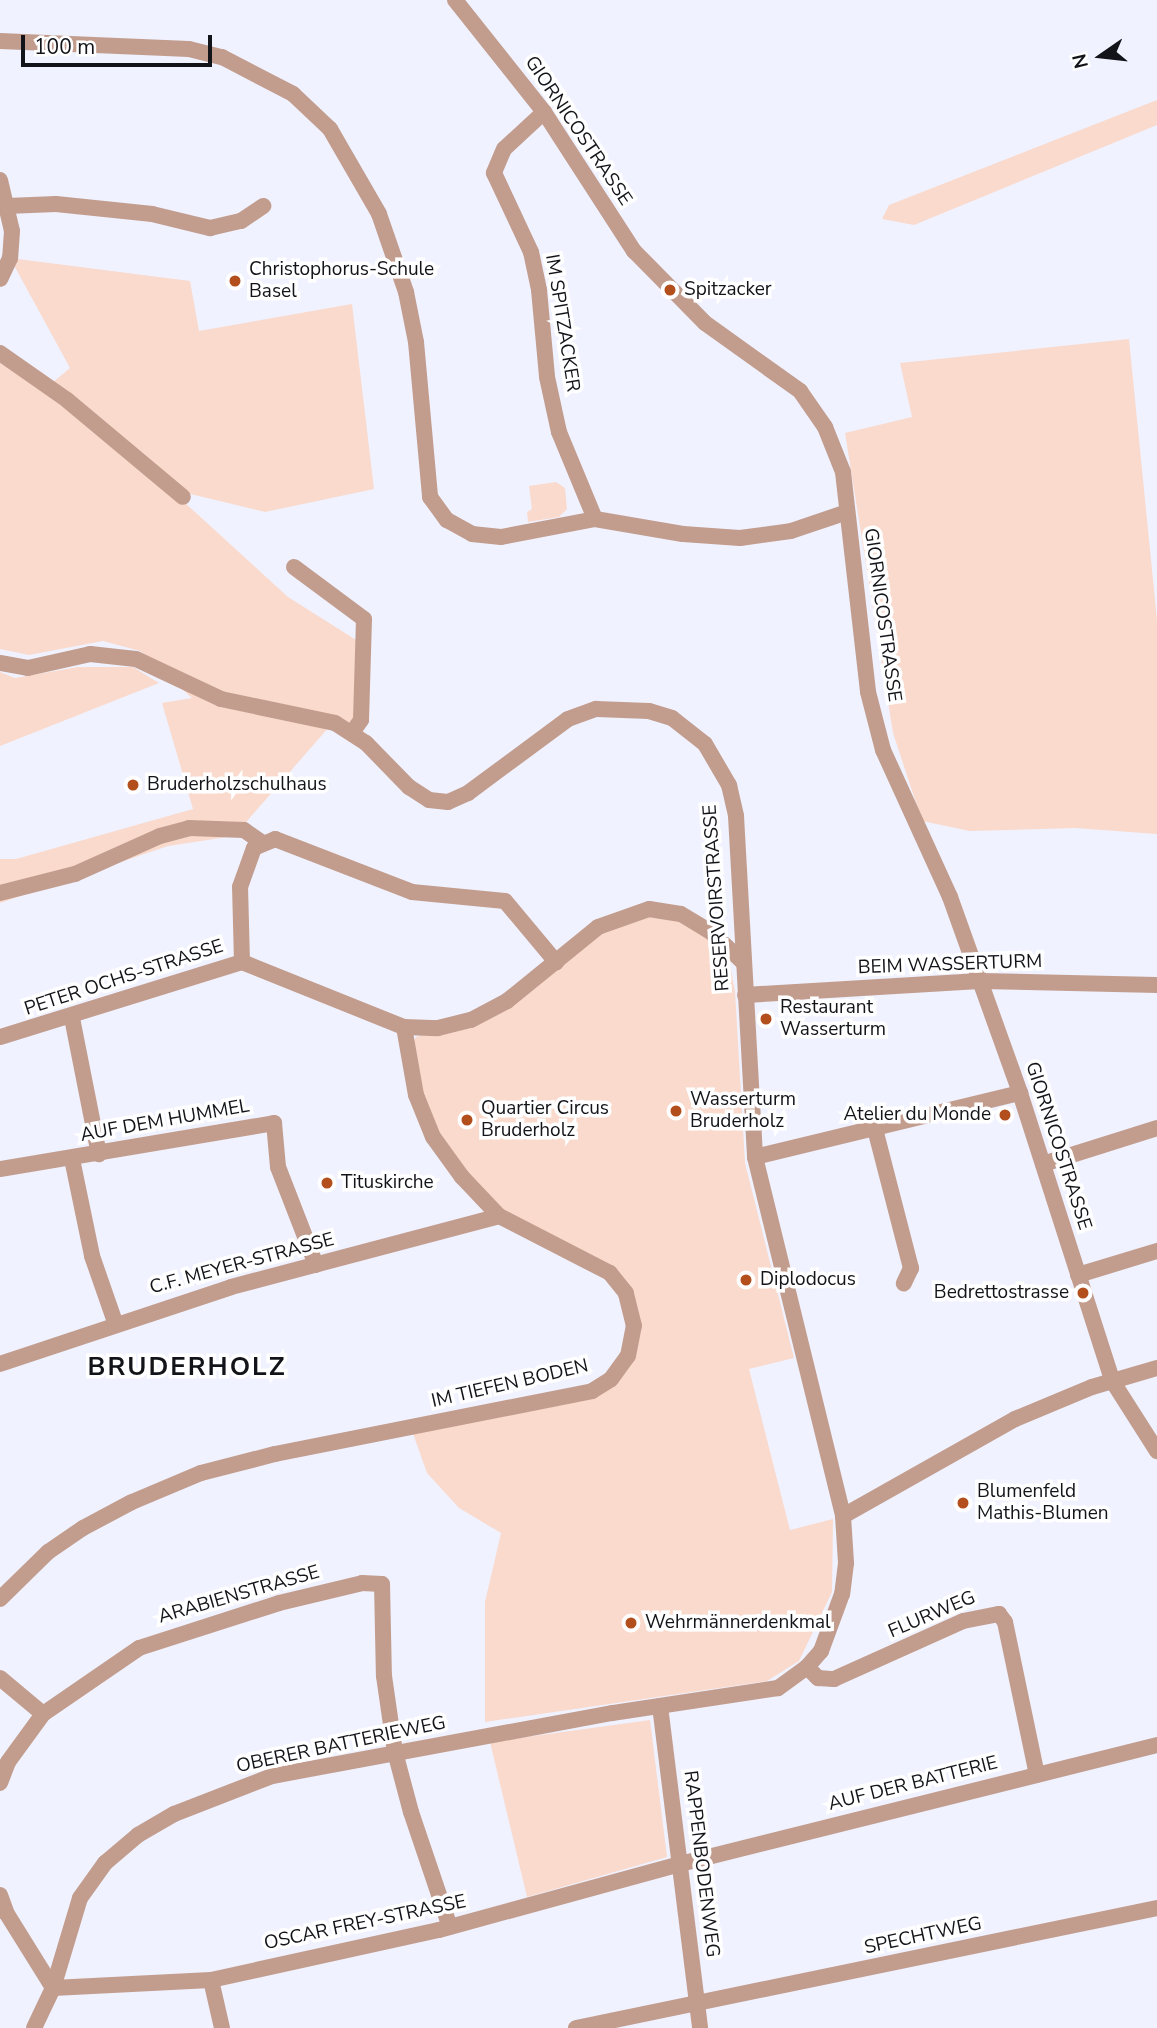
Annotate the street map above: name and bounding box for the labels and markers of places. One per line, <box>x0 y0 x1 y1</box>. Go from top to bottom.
place label: Christophorus-Schule Basel <box>249 259 434 303</box>
marker: Christophorus-Schule Basel <box>227 273 243 289</box>
place label: Spitzacker <box>684 279 772 301</box>
marker: Spitzacker <box>662 282 678 298</box>
place label: Bruderholzschulhaus <box>147 774 327 796</box>
marker: Bruderholzschulhaus <box>125 777 141 793</box>
place label: Restaurant Wasserturm <box>780 997 886 1041</box>
marker: Restaurant Wasserturm <box>758 1011 774 1027</box>
place label: Wasserturm Bruderholz <box>690 1089 796 1133</box>
place label: Quartier Circus Bruderholz <box>481 1098 609 1142</box>
marker: Wasserturm Bruderholz <box>668 1103 684 1119</box>
place label: Atelier du Monde <box>843 1104 991 1126</box>
marker: Atelier du Monde <box>997 1107 1013 1123</box>
marker: Quartier Circus Bruderholz <box>459 1112 475 1128</box>
place label: Tituskirche <box>341 1172 434 1194</box>
marker: Tituskirche <box>319 1175 335 1191</box>
place label: Diplodocus <box>760 1269 856 1291</box>
marker: Diplodocus <box>738 1272 754 1288</box>
place label: Bedrettostrasse <box>934 1282 1069 1304</box>
marker: Bedrettostrasse <box>1075 1285 1091 1301</box>
place label: Blumenfeld Mathis-Blumen <box>977 1481 1109 1525</box>
marker: Blumenfeld Mathis-Blumen <box>955 1495 971 1511</box>
place label: Wehrmännerdenkmal <box>645 1612 831 1634</box>
marker: Wehrmännerdenkmal <box>623 1615 639 1631</box>

